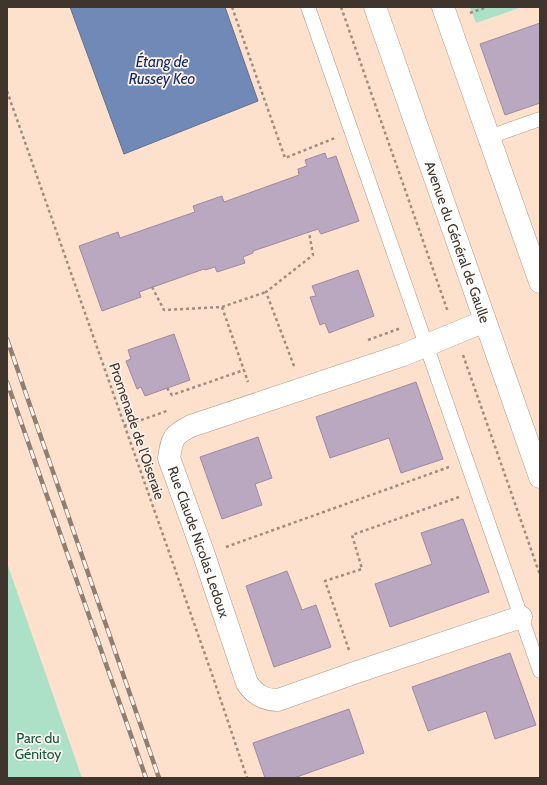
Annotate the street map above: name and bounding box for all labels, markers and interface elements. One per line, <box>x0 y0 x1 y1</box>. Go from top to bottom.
water label: Étang de Russey Keo <box>129 51 196 88</box>
street label: Avenue du Général de Gaulle <box>421 159 494 325</box>
street label: Promenade de l'Oiseraie <box>105 360 169 502</box>
street label: Rue Claude Nicolas Ledoux <box>164 464 234 620</box>
park label: Parc du Génitoy <box>15 729 61 763</box>

